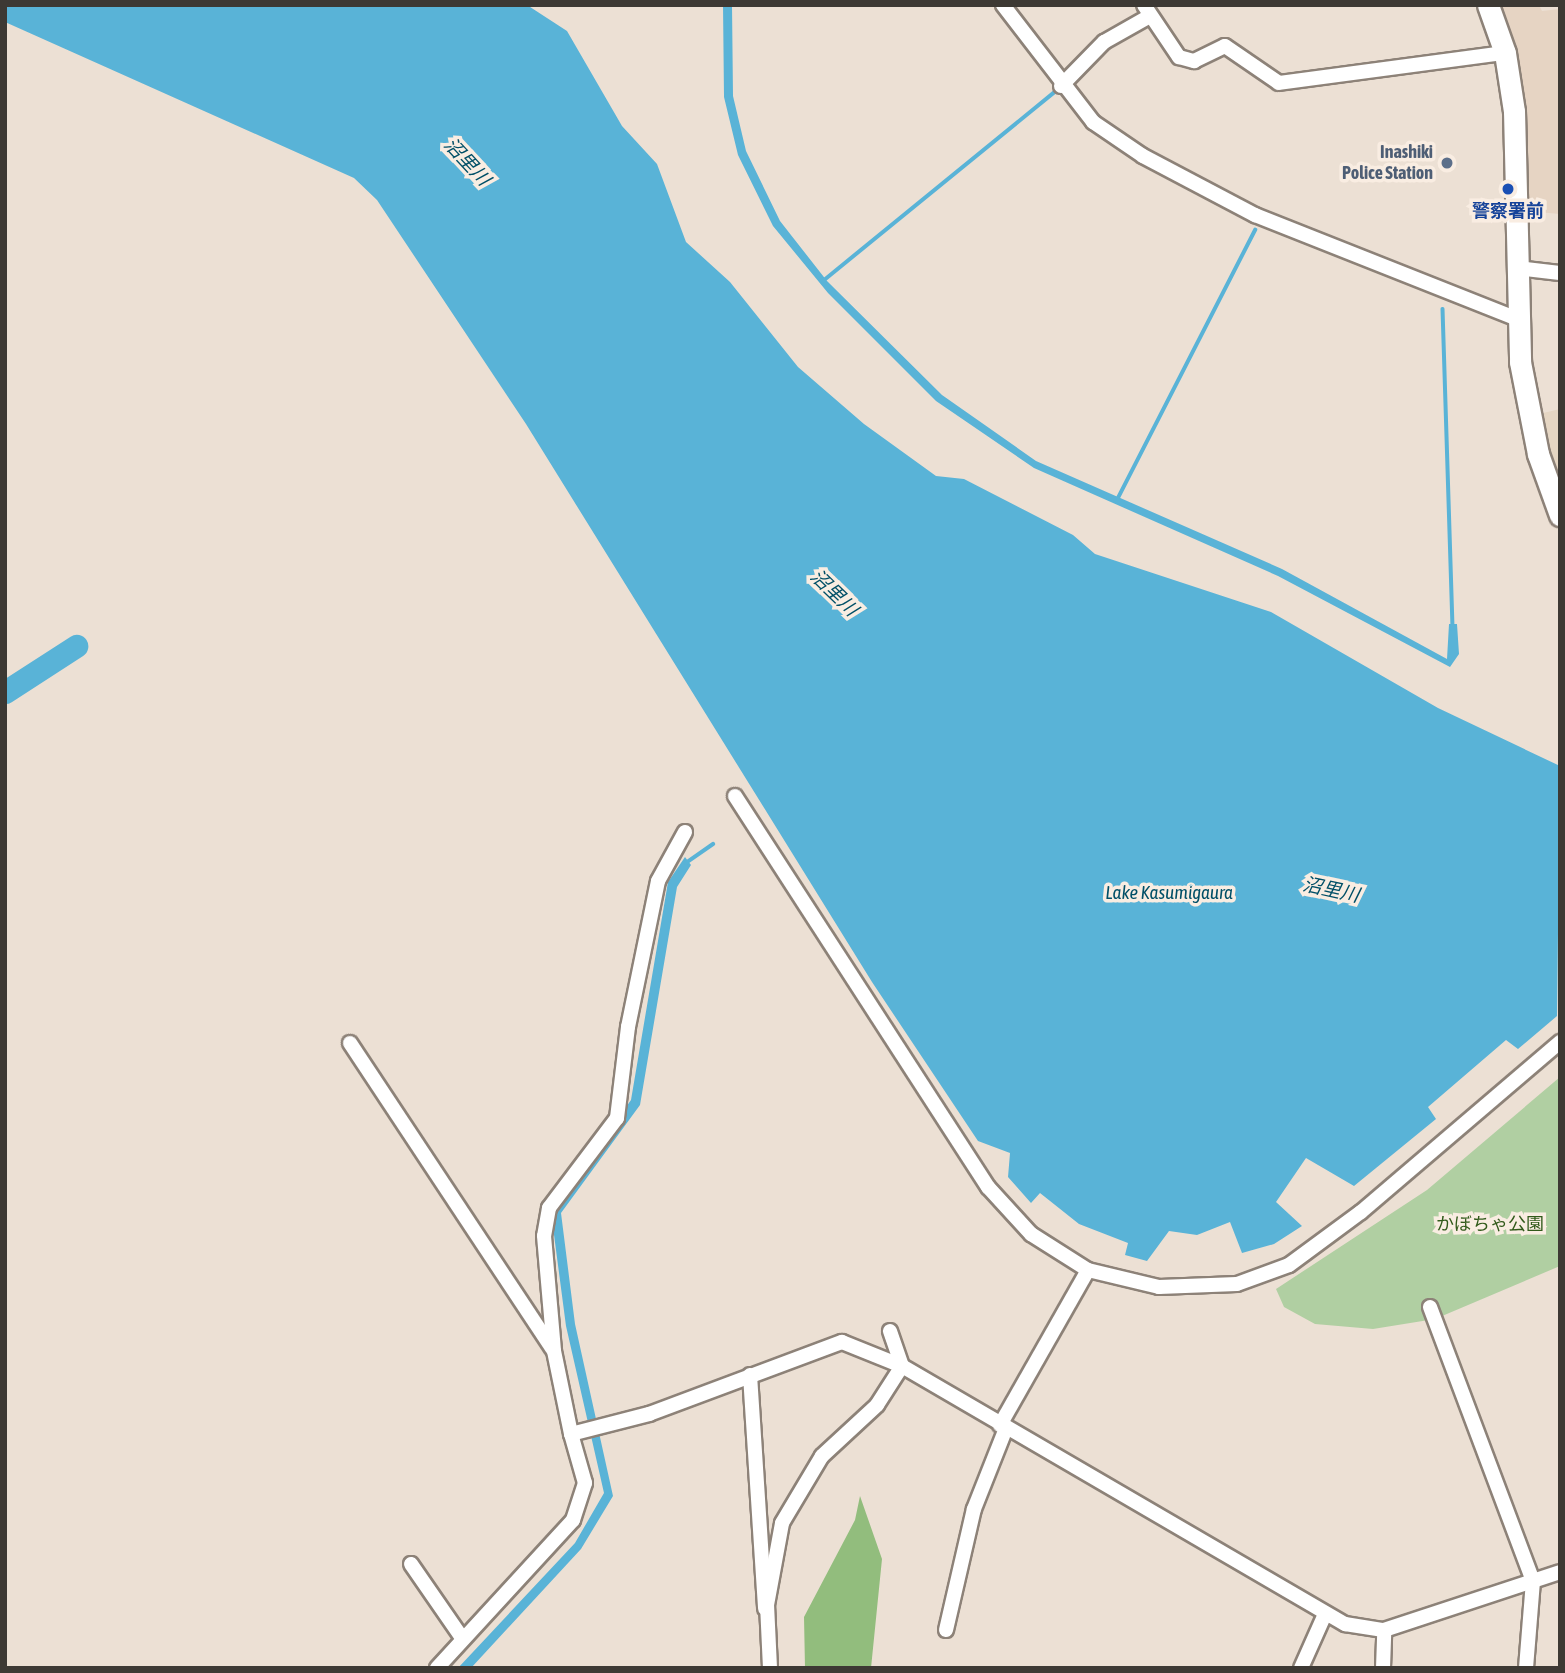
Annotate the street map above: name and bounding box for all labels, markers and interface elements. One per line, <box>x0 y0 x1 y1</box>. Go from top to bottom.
water label: 沼里川 <box>439 133 495 191</box>
place label: Inashiki Police Station <box>1342 142 1433 184</box>
marker: Inashiki Police Station <box>1439 155 1455 171</box>
marker: 警察署前 <box>1500 181 1516 197</box>
place label: 警察署前 <box>1472 200 1544 222</box>
water label: 沼里川 <box>806 565 862 621</box>
water label: 沼里川 <box>1301 873 1361 907</box>
water label: Lake Kasumigaura <box>1105 882 1233 904</box>
park label: かぼちゃ公園 <box>1436 1213 1544 1235</box>

